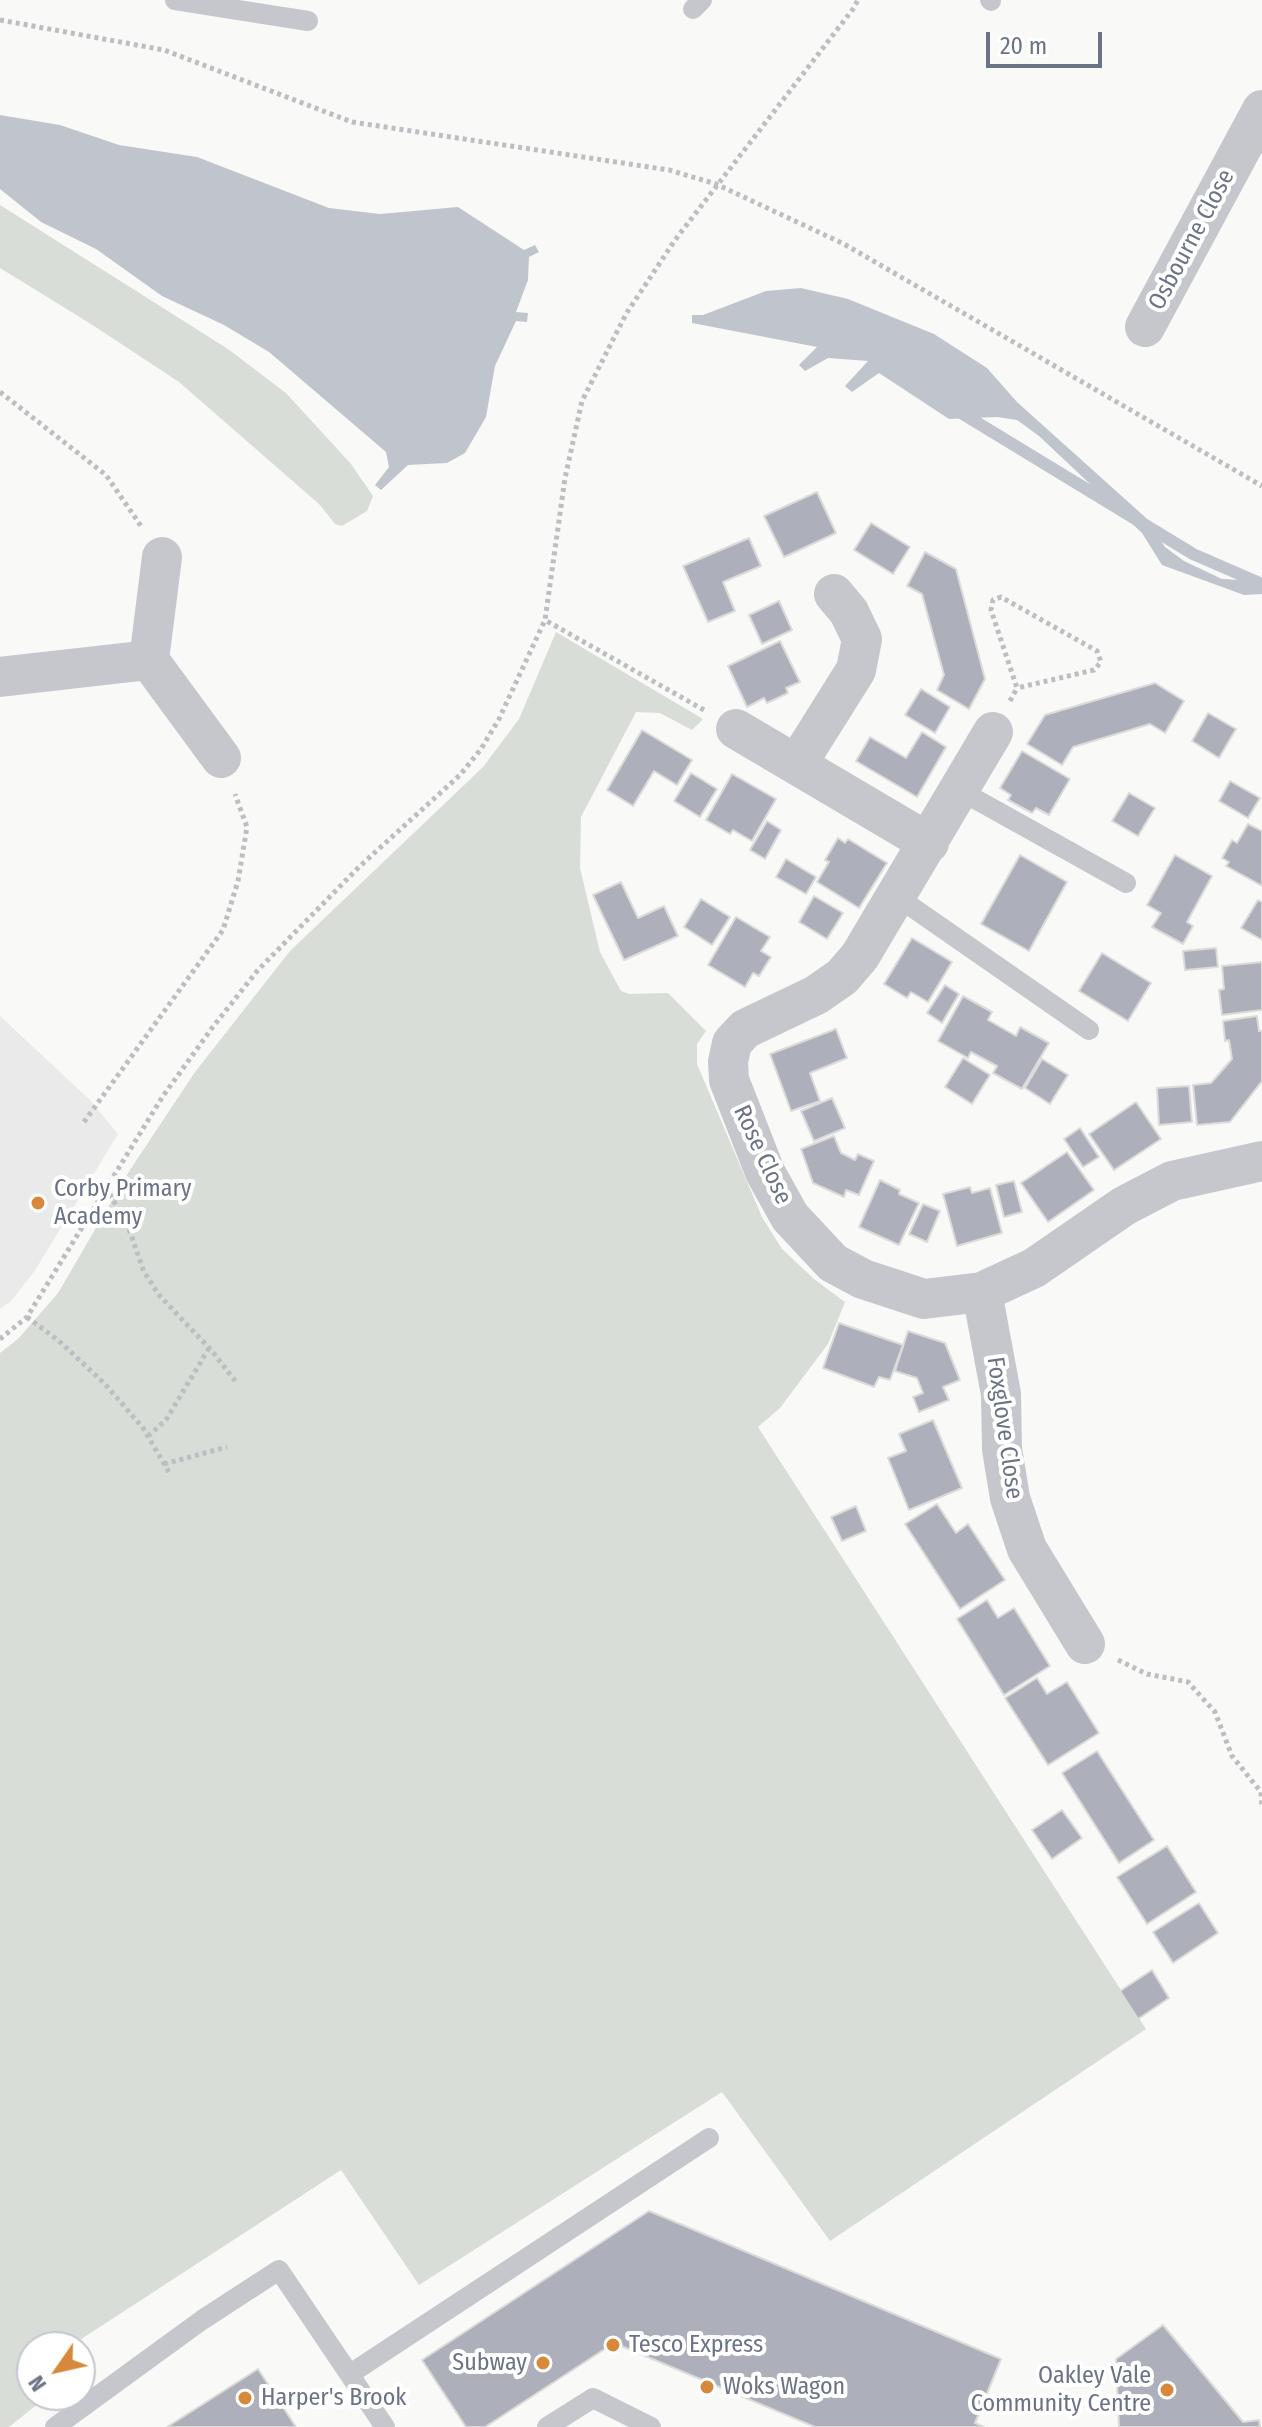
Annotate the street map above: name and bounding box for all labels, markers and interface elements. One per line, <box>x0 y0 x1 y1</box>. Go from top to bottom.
scale bar <box>990 16 1106 66</box>
text: 20 m <box>1000 32 1047 60</box>
street label: Osbourne Close <box>1143 165 1241 315</box>
street label: Rose Close <box>727 1101 797 1209</box>
place label: Corby Primary Academy <box>54 1175 192 1231</box>
marker: Corby Primary Academy <box>29 1194 47 1212</box>
street label: Foxglove Close <box>980 1355 1028 1501</box>
north arrow <box>16 2331 96 2411</box>
place label: Tesco Express <box>629 2331 763 2359</box>
marker: Tesco Express <box>604 2336 622 2354</box>
place label: Subway <box>452 2349 527 2377</box>
marker: Subway <box>534 2354 552 2372</box>
place label: Oakley Vale Community Centre <box>971 2362 1151 2418</box>
text: N <box>22 2371 52 2397</box>
place label: Woks Wagon <box>723 2373 845 2401</box>
marker: Woks Wagon <box>698 2378 716 2396</box>
marker: Oakley Vale Community Centre <box>1158 2381 1176 2399</box>
place label: Harper's Brook <box>261 2384 407 2412</box>
marker: Harper's Brook <box>236 2389 254 2407</box>

